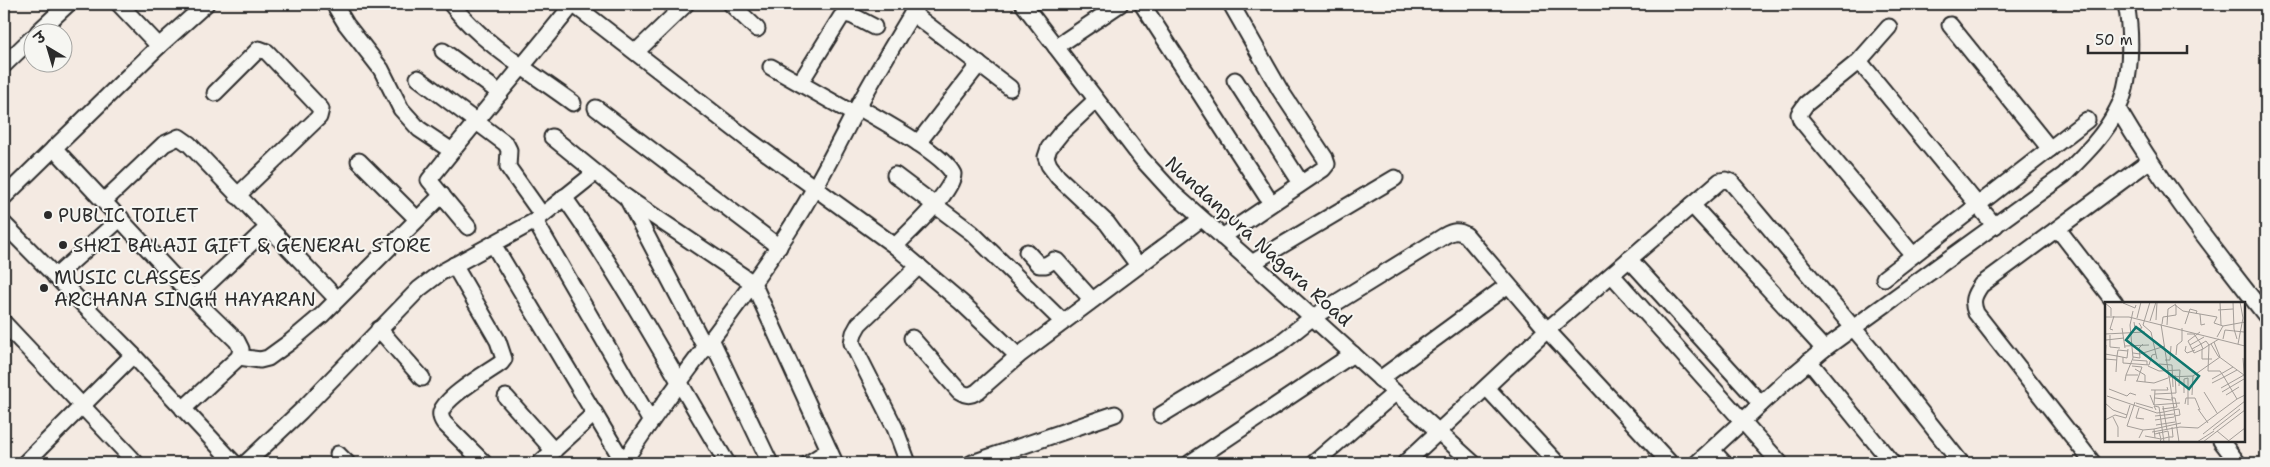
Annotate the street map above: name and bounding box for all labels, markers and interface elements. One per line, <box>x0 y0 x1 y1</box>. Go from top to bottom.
north arrow <box>22 22 72 72</box>
scale bar <box>2088 22 2186 54</box>
text: उ <box>29 27 51 49</box>
text: 50 m <box>2095 30 2133 50</box>
street label: Nandanpura Nagara Road <box>1160 151 1357 332</box>
place label: PUBLIC TOILET <box>58 203 199 228</box>
marker: PUBLIC TOILET <box>42 209 54 221</box>
place label: SHRI BALAJI GIFT & GENERAL STORE <box>73 233 431 258</box>
marker: SHRI BALAJI GIFT & GENERAL STORE <box>57 239 69 251</box>
place label: MUSIC CLASSES ARCHANA SINGH HAYARAN <box>54 265 316 312</box>
marker: MUSIC CLASSES ARCHANA SINGH HAYARAN <box>38 282 50 294</box>
inset map <box>2105 302 2245 442</box>

